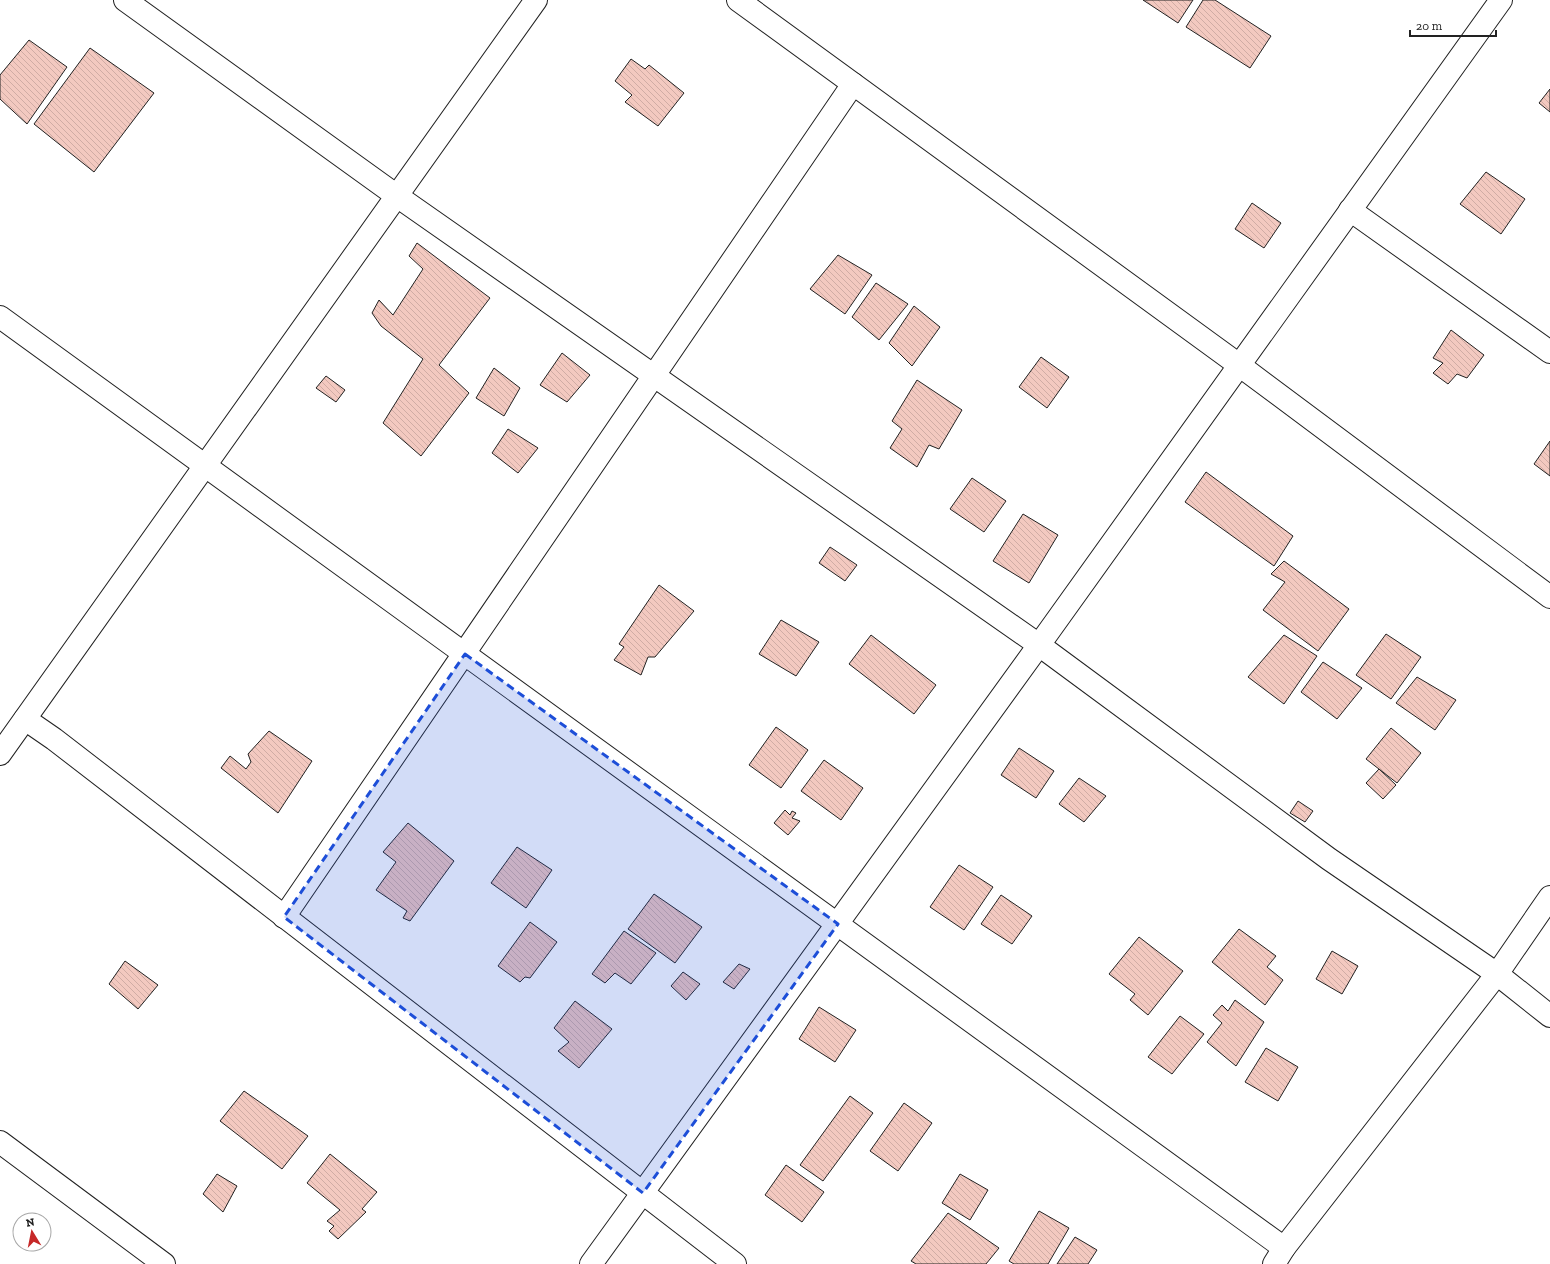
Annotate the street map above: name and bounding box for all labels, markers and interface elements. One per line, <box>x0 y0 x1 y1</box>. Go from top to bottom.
scale bar <box>1410 12 1496 38</box>
text: 20 m <box>1416 19 1443 33</box>
north arrow <box>12 1212 52 1252</box>
text: N <box>25 1215 36 1230</box>

